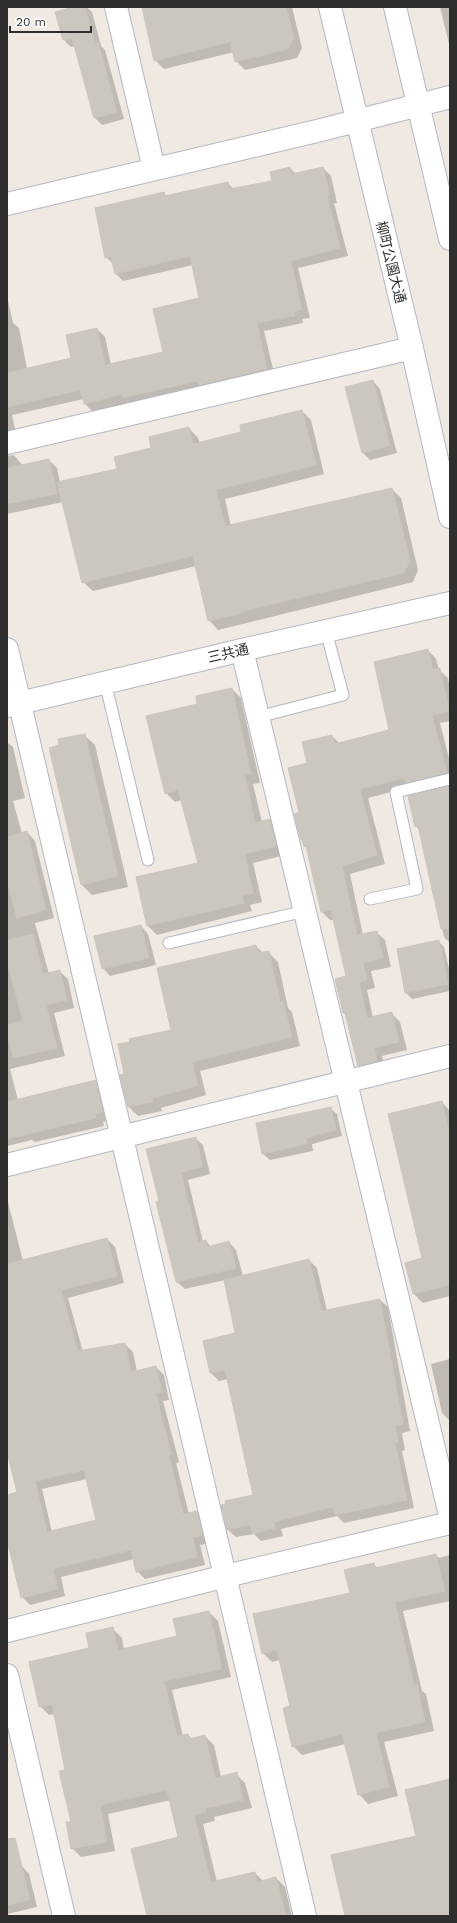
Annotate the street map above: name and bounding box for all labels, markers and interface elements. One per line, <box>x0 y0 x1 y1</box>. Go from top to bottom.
scale bar <box>10 8 91 34</box>
text: 20 m <box>16 15 46 29</box>
street label: 柳町公園大通 <box>373 219 409 305</box>
street label: 三共通 <box>206 640 250 666</box>

